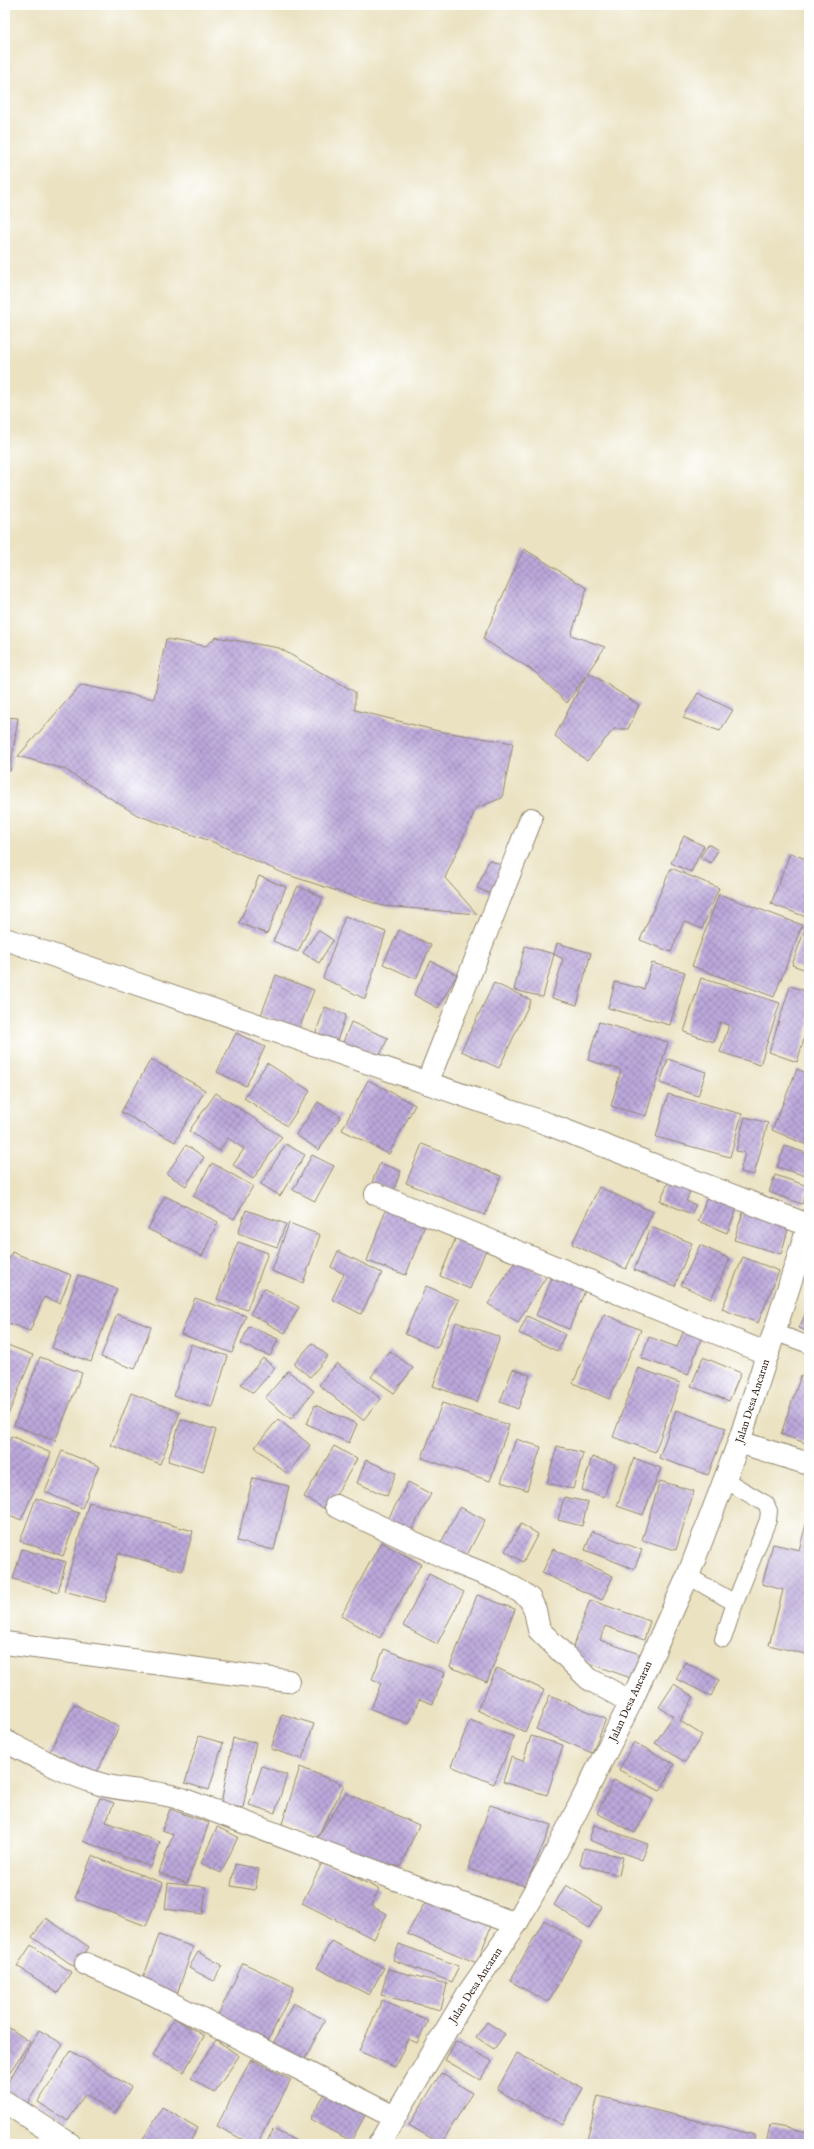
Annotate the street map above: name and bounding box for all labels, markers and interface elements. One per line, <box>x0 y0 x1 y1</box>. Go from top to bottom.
street label: Jalan Desa Ancaran <box>732 1358 773 1447</box>
street label: Jalan Desa Ancaran <box>605 1659 656 1746</box>
street label: Jalan Desa Ancaran <box>445 1945 506 2028</box>

